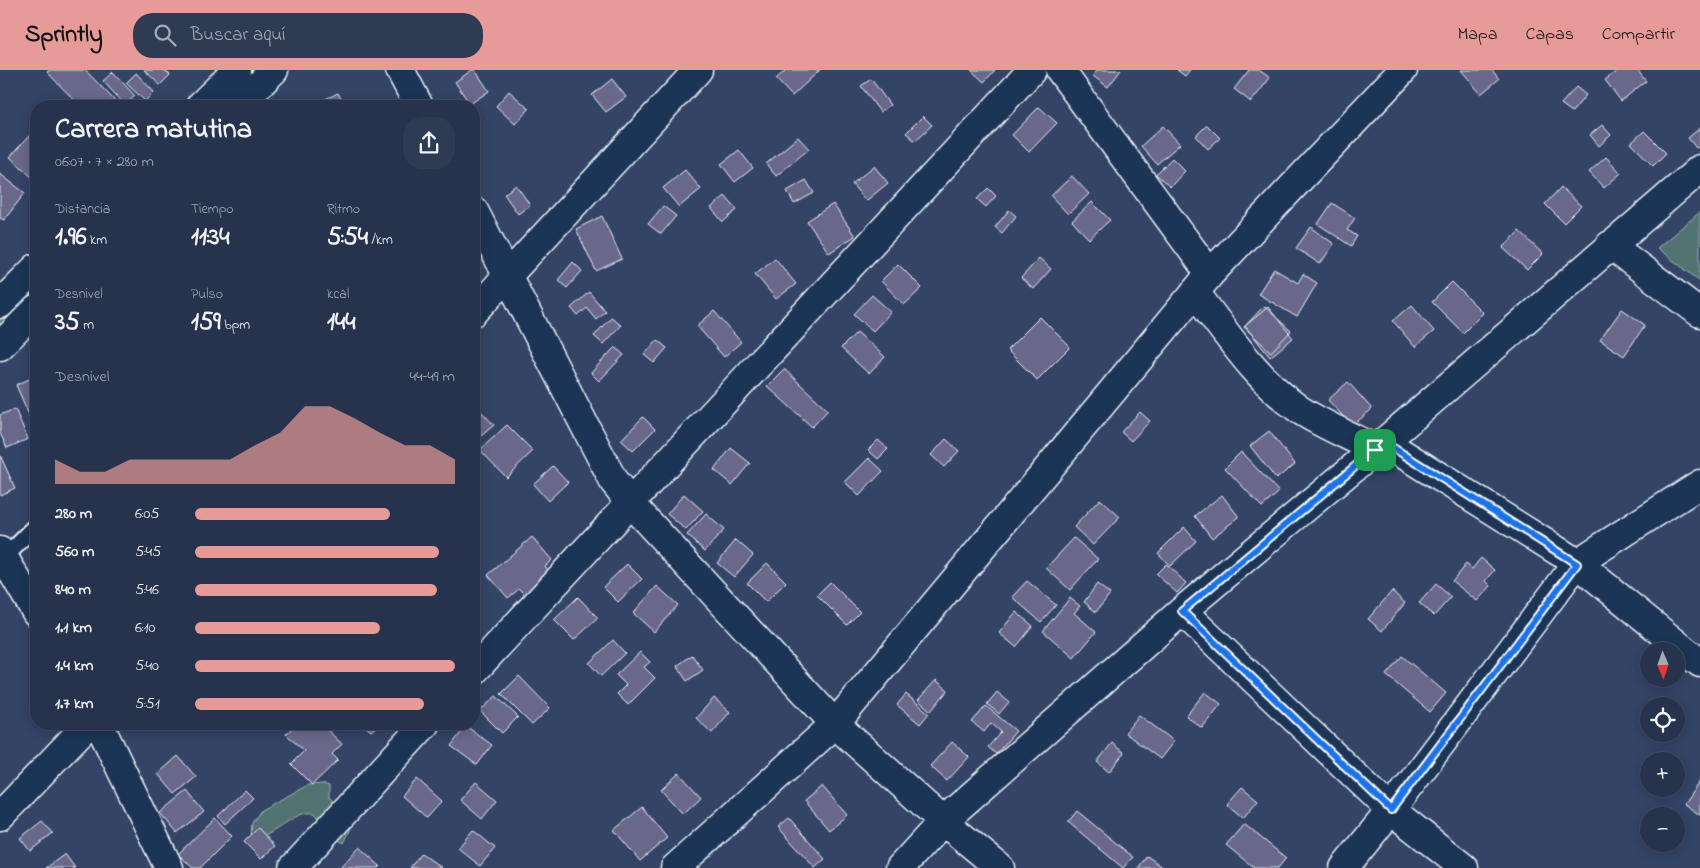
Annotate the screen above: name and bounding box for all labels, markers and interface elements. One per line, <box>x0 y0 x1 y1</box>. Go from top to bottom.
search box <box>133 13 483 58</box>
text: Sprintly <box>25 18 103 53</box>
icon: search <box>151 21 179 49</box>
text: Buscar aquí <box>191 22 286 49</box>
text: Mapa <box>1457 22 1498 48</box>
text: Capas <box>1526 22 1574 48</box>
text: Compartir <box>1602 22 1675 48</box>
text: Carrera matutina <box>55 110 252 151</box>
button: share <box>403 117 455 169</box>
text: 06:07 · 7 × 280 m <box>55 150 154 174</box>
text: Distancia <box>55 199 110 220</box>
text: Tiempo <box>191 199 234 220</box>
text: Ritmo <box>327 199 360 220</box>
text: 1.96 <box>55 220 87 256</box>
text: 11:34 <box>191 220 230 256</box>
text: 5:54 <box>327 220 368 256</box>
text: km <box>87 230 107 251</box>
text: /km <box>368 230 393 251</box>
text: Desnivel <box>55 284 103 305</box>
text: Pulso <box>191 284 223 305</box>
text: kcal <box>327 284 349 305</box>
text: 35 <box>55 305 80 341</box>
text: 159 <box>191 305 221 341</box>
text: 144 <box>327 305 356 341</box>
text: m <box>80 315 94 336</box>
text: bpm <box>221 315 250 336</box>
text: Desnivel <box>55 365 109 389</box>
text: 44–49 m <box>409 365 455 389</box>
pin <box>1354 429 1396 471</box>
icon: arrive <box>1361 436 1389 464</box>
text: 280 m <box>55 502 92 526</box>
text: 6:05 <box>135 502 159 526</box>
text: 560 m <box>55 540 95 564</box>
text: 5:45 <box>135 540 161 564</box>
text: 840 m <box>55 578 91 602</box>
text: 5:46 <box>135 578 159 602</box>
text: 1.1 km <box>55 616 92 640</box>
text: 6:10 <box>135 616 155 640</box>
north arrow <box>1640 642 1685 688</box>
map controls <box>1640 642 1685 852</box>
text: 1.4 km <box>55 654 93 678</box>
text: 5:40 <box>135 654 159 678</box>
text: 1.7 km <box>55 692 93 716</box>
text: 5:51 <box>135 692 160 716</box>
button: locate <box>1640 697 1685 742</box>
button: + <box>1640 752 1685 797</box>
button: − <box>1640 807 1685 852</box>

